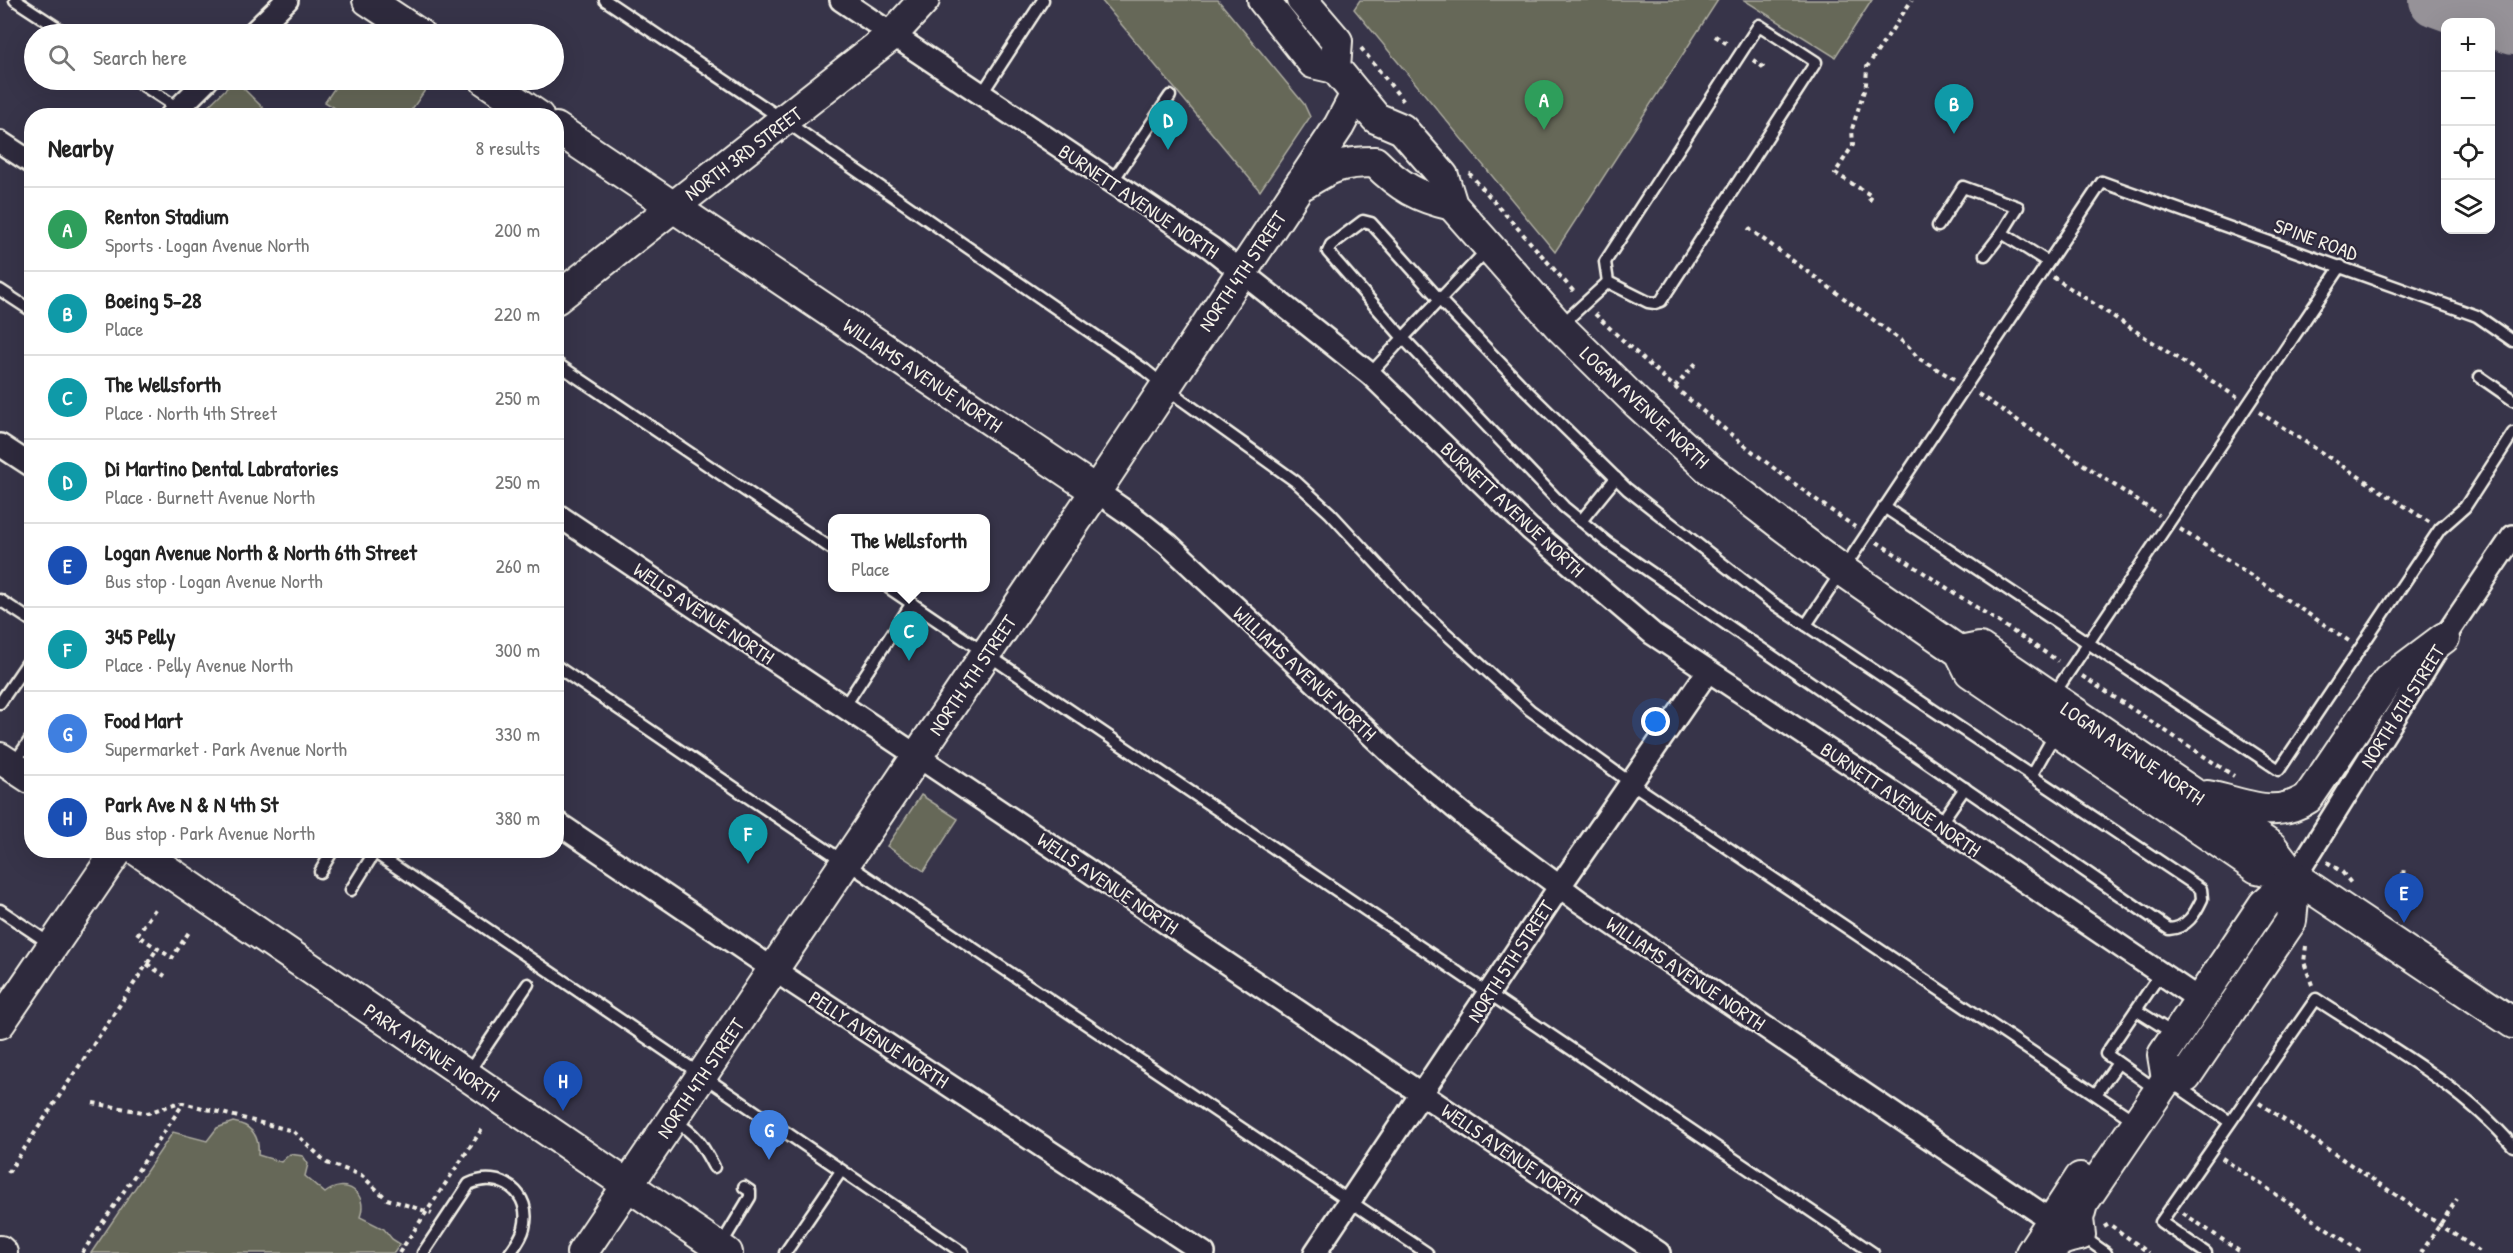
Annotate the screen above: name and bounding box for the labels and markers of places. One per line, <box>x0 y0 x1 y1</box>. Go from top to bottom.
pin: A <box>1524 80 1564 130</box>
pin: B <box>1934 84 1974 134</box>
pin: D <box>1148 100 1188 150</box>
pin: C <box>890 612 928 661</box>
pin: F <box>728 814 768 864</box>
pin: E <box>2384 874 2424 923</box>
pin: H <box>544 1062 582 1111</box>
pin: G <box>750 1110 788 1160</box>

